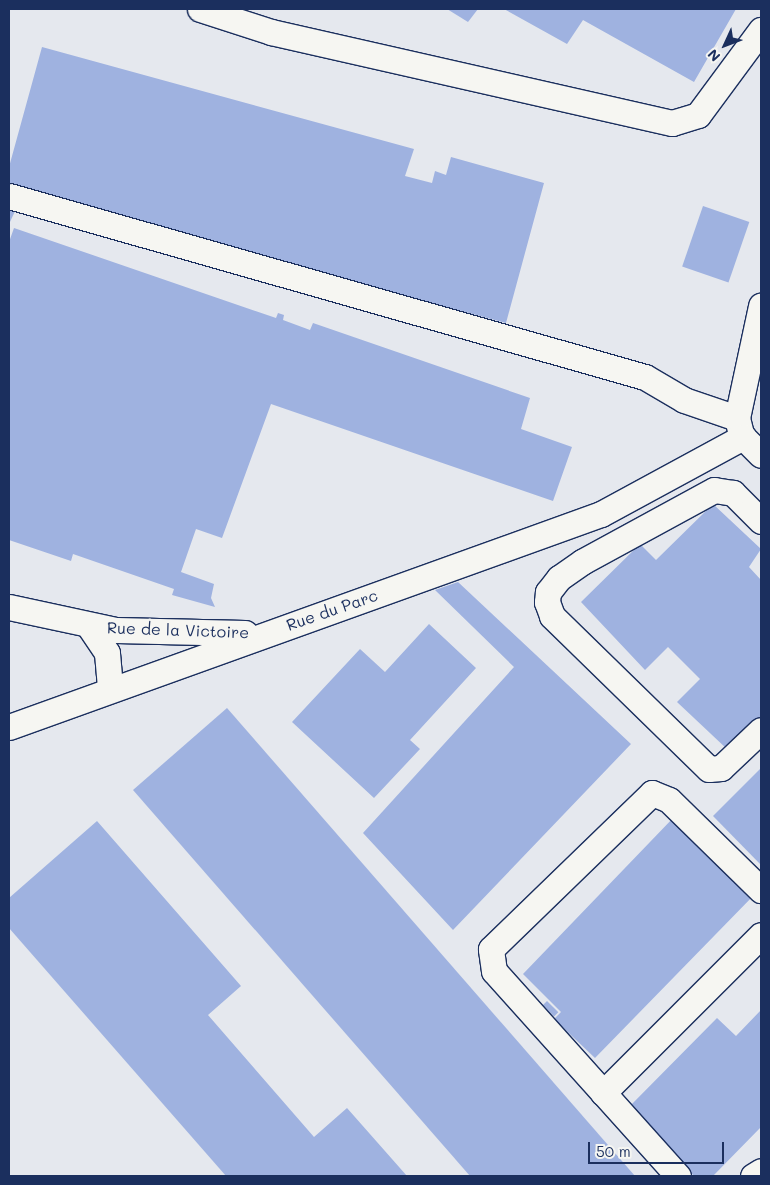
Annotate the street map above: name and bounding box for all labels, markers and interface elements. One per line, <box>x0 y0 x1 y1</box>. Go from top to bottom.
north arrow <box>700 20 750 70</box>
text: N <box>703 45 724 66</box>
street label: Rue du Parc <box>284 585 380 635</box>
street label: Rue de la Victoire <box>107 618 249 642</box>
scale bar <box>590 1132 726 1164</box>
text: 50 m <box>596 1141 631 1161</box>

